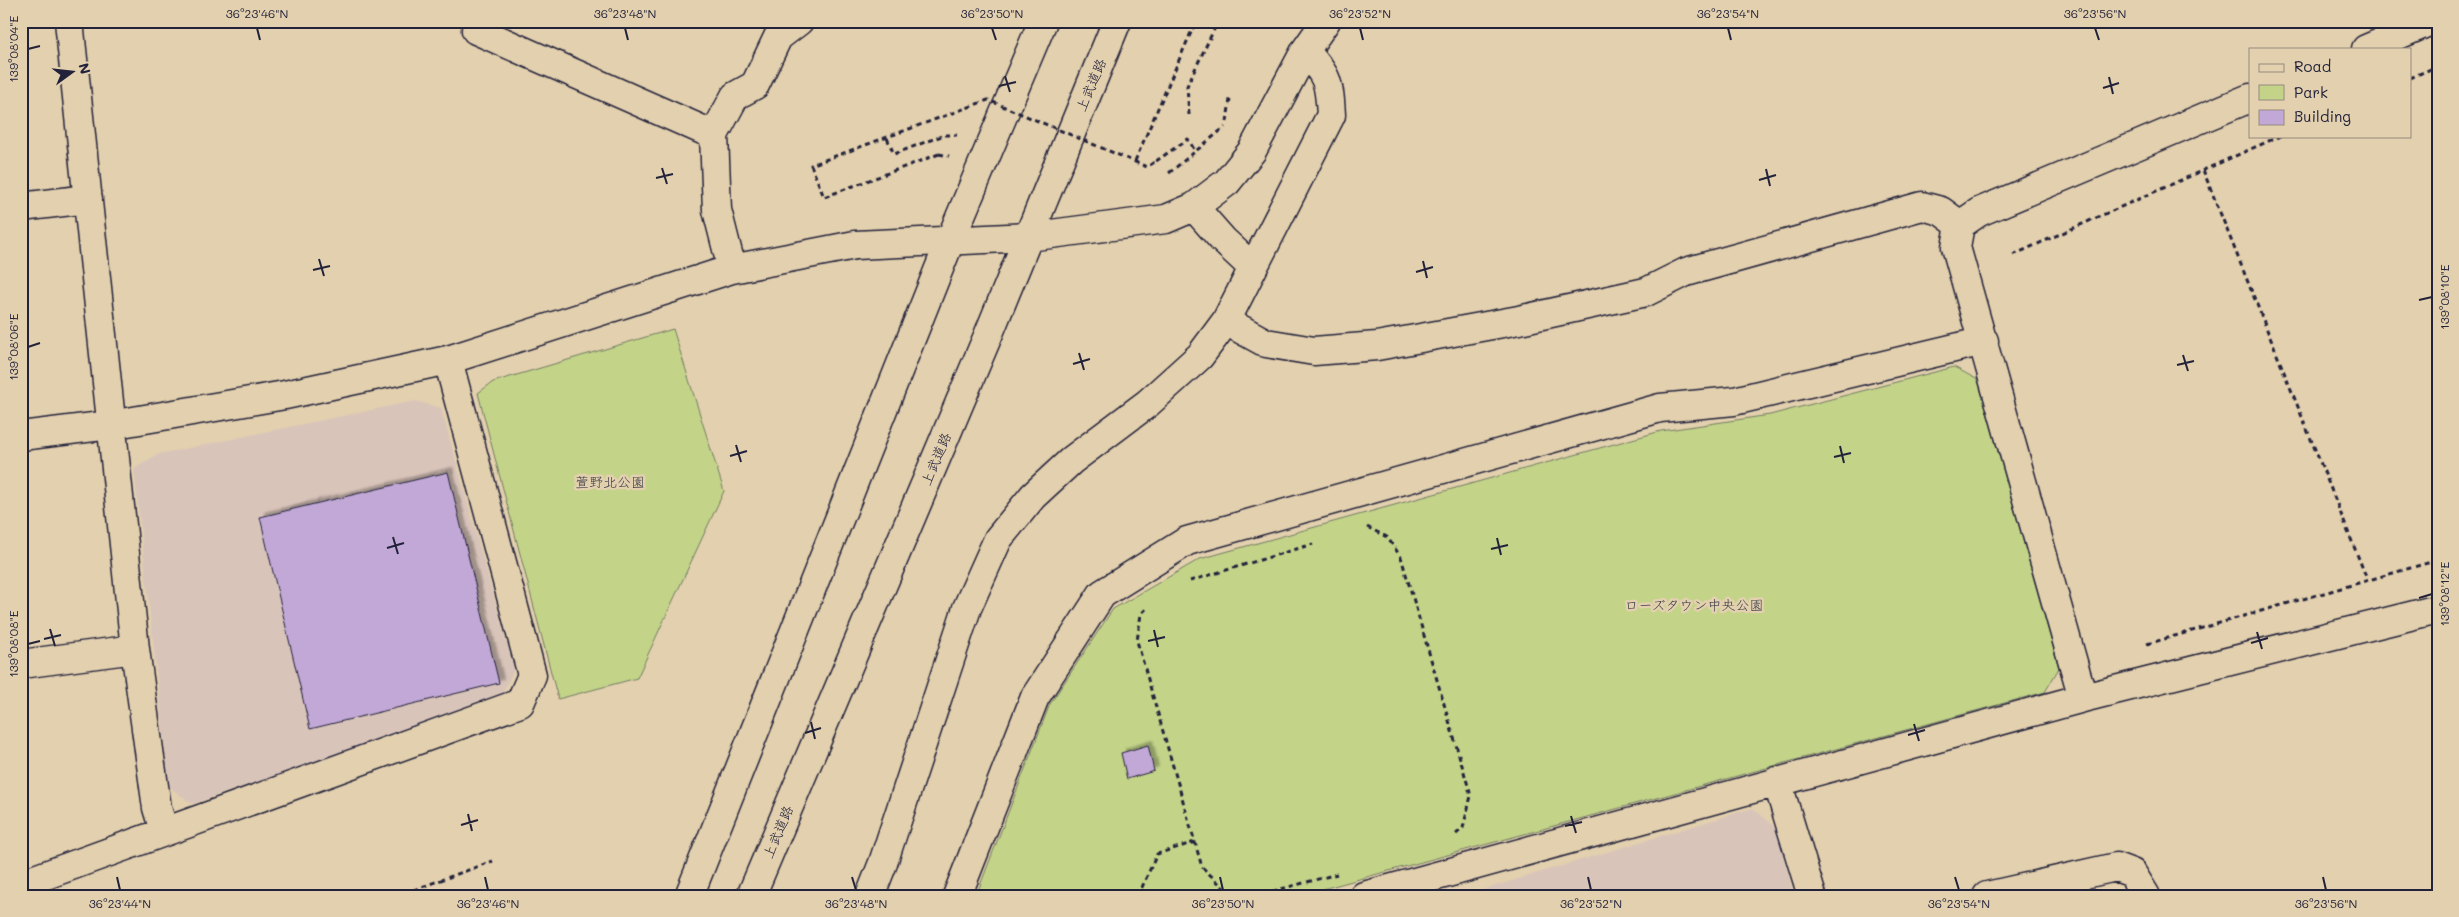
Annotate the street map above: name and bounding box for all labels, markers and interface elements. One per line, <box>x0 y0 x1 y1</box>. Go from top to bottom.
text: 36°23'46"N <box>226 5 288 21</box>
text: 36°23'48"N <box>594 5 656 21</box>
text: 36°23'50"N <box>961 5 1023 21</box>
text: 36°23'52"N <box>1329 5 1391 21</box>
text: 36°23'54"N <box>1697 5 1759 21</box>
text: 36°23'56"N <box>2064 5 2126 21</box>
text: 139°08'04"E <box>5 15 21 83</box>
north arrow <box>48 48 98 98</box>
legend <box>2249 48 2412 138</box>
street label: 上武道路 <box>1071 55 1110 114</box>
text: Road <box>2294 56 2331 76</box>
text: N <box>74 61 96 76</box>
text: Park <box>2294 82 2328 102</box>
text: Building <box>2294 106 2351 126</box>
text: 139°08'10"E <box>2436 264 2452 330</box>
text: 139°08'06"E <box>5 313 21 381</box>
street label: 上武道路 <box>916 429 955 488</box>
park label: 萱野北公園 <box>575 472 645 491</box>
text: 139°08'12"E <box>2436 562 2452 626</box>
park label: ローズタウン中央公園 <box>1625 595 1763 614</box>
text: 139°08'08"E <box>5 610 21 678</box>
street label: 上武道路 <box>758 802 797 861</box>
text: 36°23'44"N <box>89 895 151 911</box>
text: 36°23'46"N <box>457 895 519 911</box>
text: 36°23'48"N <box>825 895 887 911</box>
text: 36°23'50"N <box>1192 895 1254 911</box>
text: 36°23'52"N <box>1560 895 1622 911</box>
text: 36°23'54"N <box>1928 895 1990 911</box>
text: 36°23'56"N <box>2295 895 2357 911</box>

